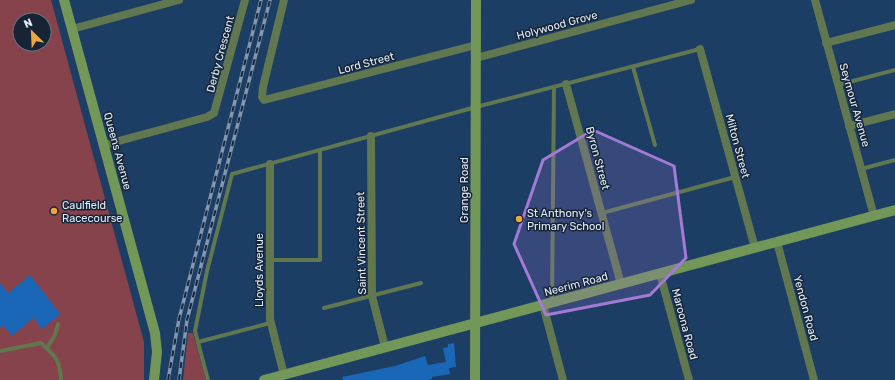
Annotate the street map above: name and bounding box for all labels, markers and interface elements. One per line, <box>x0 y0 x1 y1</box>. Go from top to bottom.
street label: Holywood Grove <box>515 8 599 43</box>
north arrow <box>12 12 52 52</box>
street label: Derby Crescent <box>204 14 237 94</box>
text: N <box>22 16 34 31</box>
street label: Lord Street <box>337 50 396 77</box>
street label: Seymour Avenue <box>836 62 873 148</box>
street label: Queens Avenue <box>101 111 134 191</box>
street label: Milton Street <box>723 113 752 180</box>
street label: Byron Street <box>583 125 612 192</box>
street label: Grange Road <box>458 157 471 223</box>
street label: Saint Vincent Street <box>354 191 369 295</box>
place label: Caulfield Racecourse <box>62 199 122 225</box>
marker: Caulfield Racecourse <box>49 206 59 216</box>
place label: St Anthony's Primary School <box>527 207 604 233</box>
marker: St Anthony's Primary School <box>514 214 524 224</box>
street label: Lloyds Avenue <box>253 233 266 307</box>
street label: Neerim Road <box>543 270 609 299</box>
street label: Yendon Road <box>791 274 821 342</box>
street label: Maroona Road <box>669 287 700 361</box>

